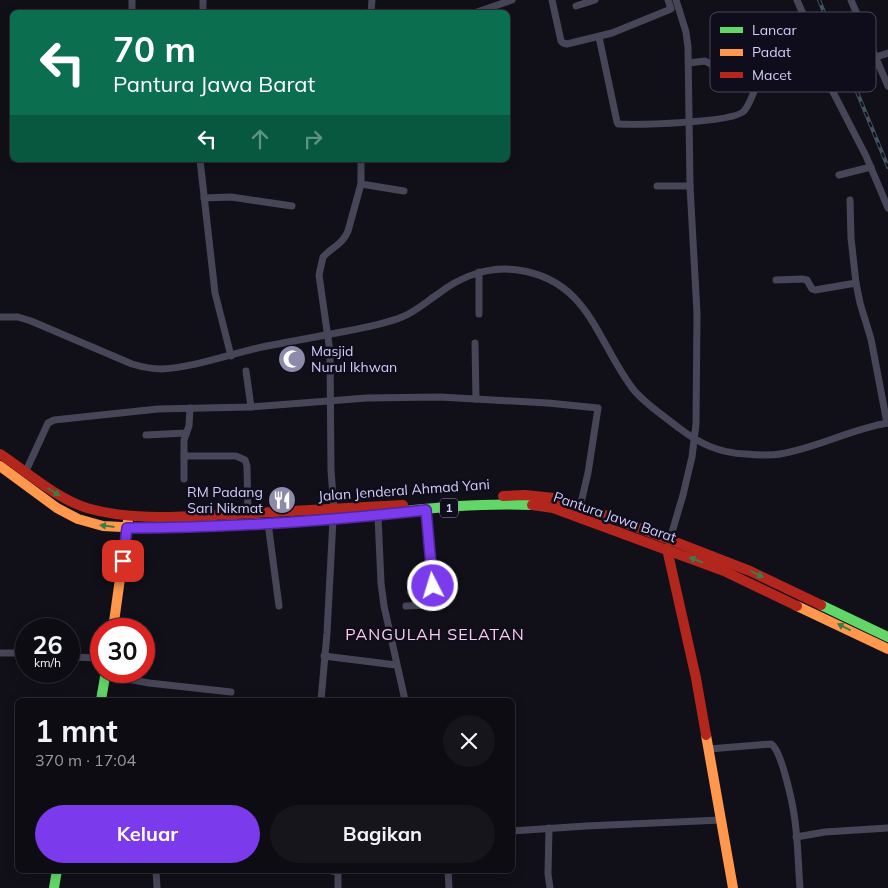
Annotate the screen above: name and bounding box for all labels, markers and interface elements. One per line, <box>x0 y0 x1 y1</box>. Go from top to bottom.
legend <box>710 12 876 92</box>
text: Lancar <box>752 21 798 39</box>
text: 70 m <box>113 27 196 71</box>
icon: left <box>30 30 95 95</box>
text: Padat <box>752 43 791 61</box>
text: Macet <box>752 66 792 84</box>
text: Pantura Jawa Barat <box>113 70 315 98</box>
icon: left <box>193 125 221 153</box>
icon: ahead <box>246 125 274 153</box>
icon: right <box>299 125 327 153</box>
place label: Masjid Nurul Ikhwan <box>311 342 397 376</box>
mosque icon: Masjid Nurul Ikhwan <box>277 344 307 374</box>
street label: Jalan Jenderal Ahmad Yani <box>318 475 490 505</box>
place label: RM Padang Sari Nikmat <box>187 483 263 517</box>
restaurant icon: RM Padang Sari Nikmat <box>267 485 297 515</box>
one-way arrow <box>48 487 61 497</box>
street label: Pantura Jawa Barat <box>551 488 679 546</box>
road number: 1 <box>440 498 458 518</box>
one-way arrow <box>99 522 115 530</box>
pin <box>102 540 144 582</box>
icon: arrive <box>109 547 137 575</box>
one-way arrow <box>689 556 704 563</box>
position arrow <box>406 559 458 611</box>
one-way arrow <box>750 570 764 578</box>
speed limit sign: 30 <box>90 618 155 683</box>
one-way arrow <box>837 623 852 631</box>
district label: PANGULAH SELATAN <box>345 624 525 644</box>
text: 26 <box>32 629 63 660</box>
text: km/h <box>34 655 61 670</box>
text: 1 mnt <box>35 712 118 750</box>
button: close <box>443 715 495 767</box>
text: 370 m · 17:04 <box>35 750 136 770</box>
button: Keluar <box>35 805 260 863</box>
button: Bagikan <box>270 805 495 863</box>

